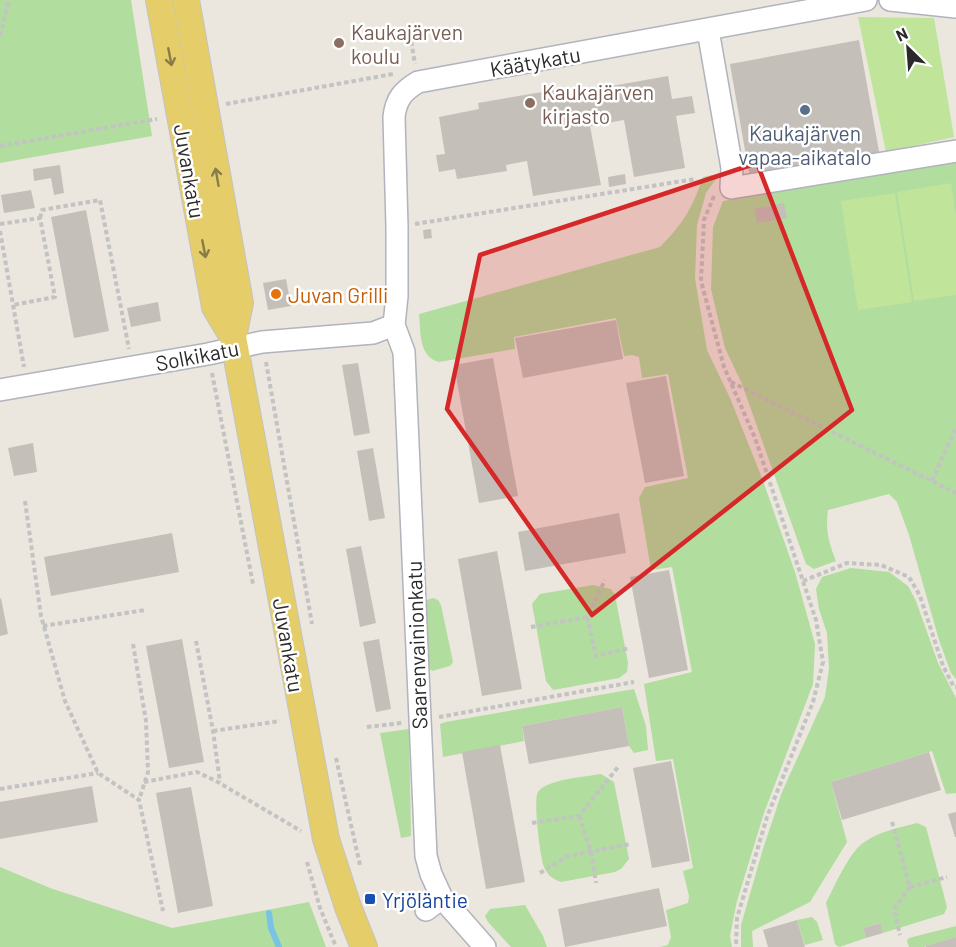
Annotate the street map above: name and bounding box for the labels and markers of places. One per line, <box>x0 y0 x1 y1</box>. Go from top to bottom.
place label: Kaukajärven koulu <box>351 19 463 68</box>
marker: Kaukajärven koulu <box>332 36 346 50</box>
place label: Kaukajärven kirjasto <box>542 79 654 128</box>
marker: Kaukajärven kirjasto <box>523 96 537 110</box>
marker: Kaukajärven vapaa-aikatalo <box>798 103 812 117</box>
place label: Kaukajärven vapaa-aikatalo <box>738 120 872 169</box>
place label: Juvan Grilli <box>288 282 388 307</box>
marker: Juvan Grilli <box>269 287 283 301</box>
place label: Yrjöläntie <box>382 887 468 912</box>
marker: Yrjöläntie <box>363 892 377 906</box>

